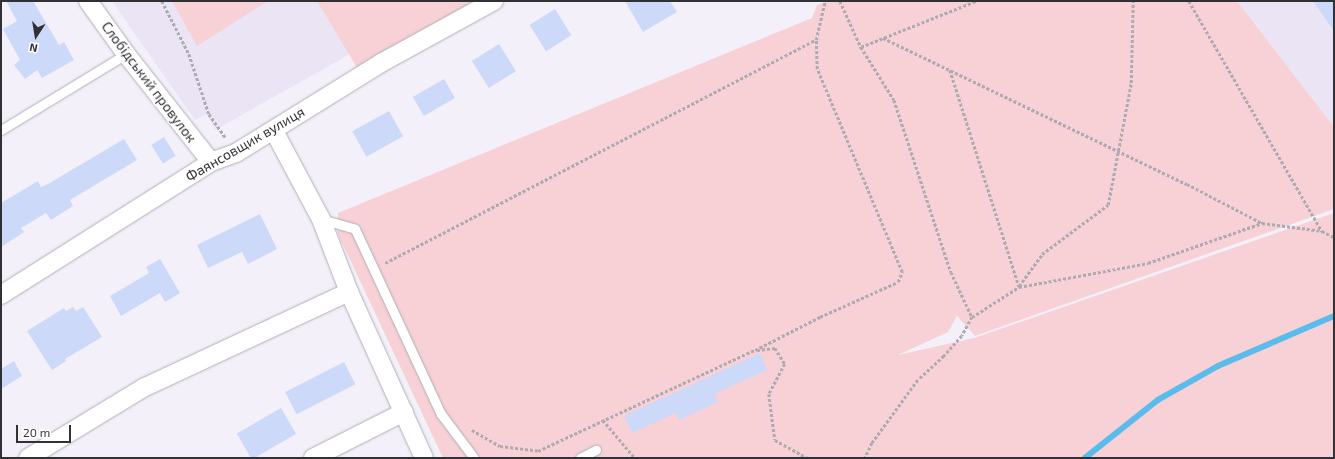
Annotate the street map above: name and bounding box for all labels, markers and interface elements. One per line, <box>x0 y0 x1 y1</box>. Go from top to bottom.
north arrow <box>16 16 56 56</box>
street label: Слобідський провулок <box>98 18 200 146</box>
text: N <box>28 41 39 55</box>
street label: Фаянсовщик вулиця <box>183 103 307 185</box>
scale bar <box>18 417 73 443</box>
text: 20 m <box>23 425 50 439</box>

